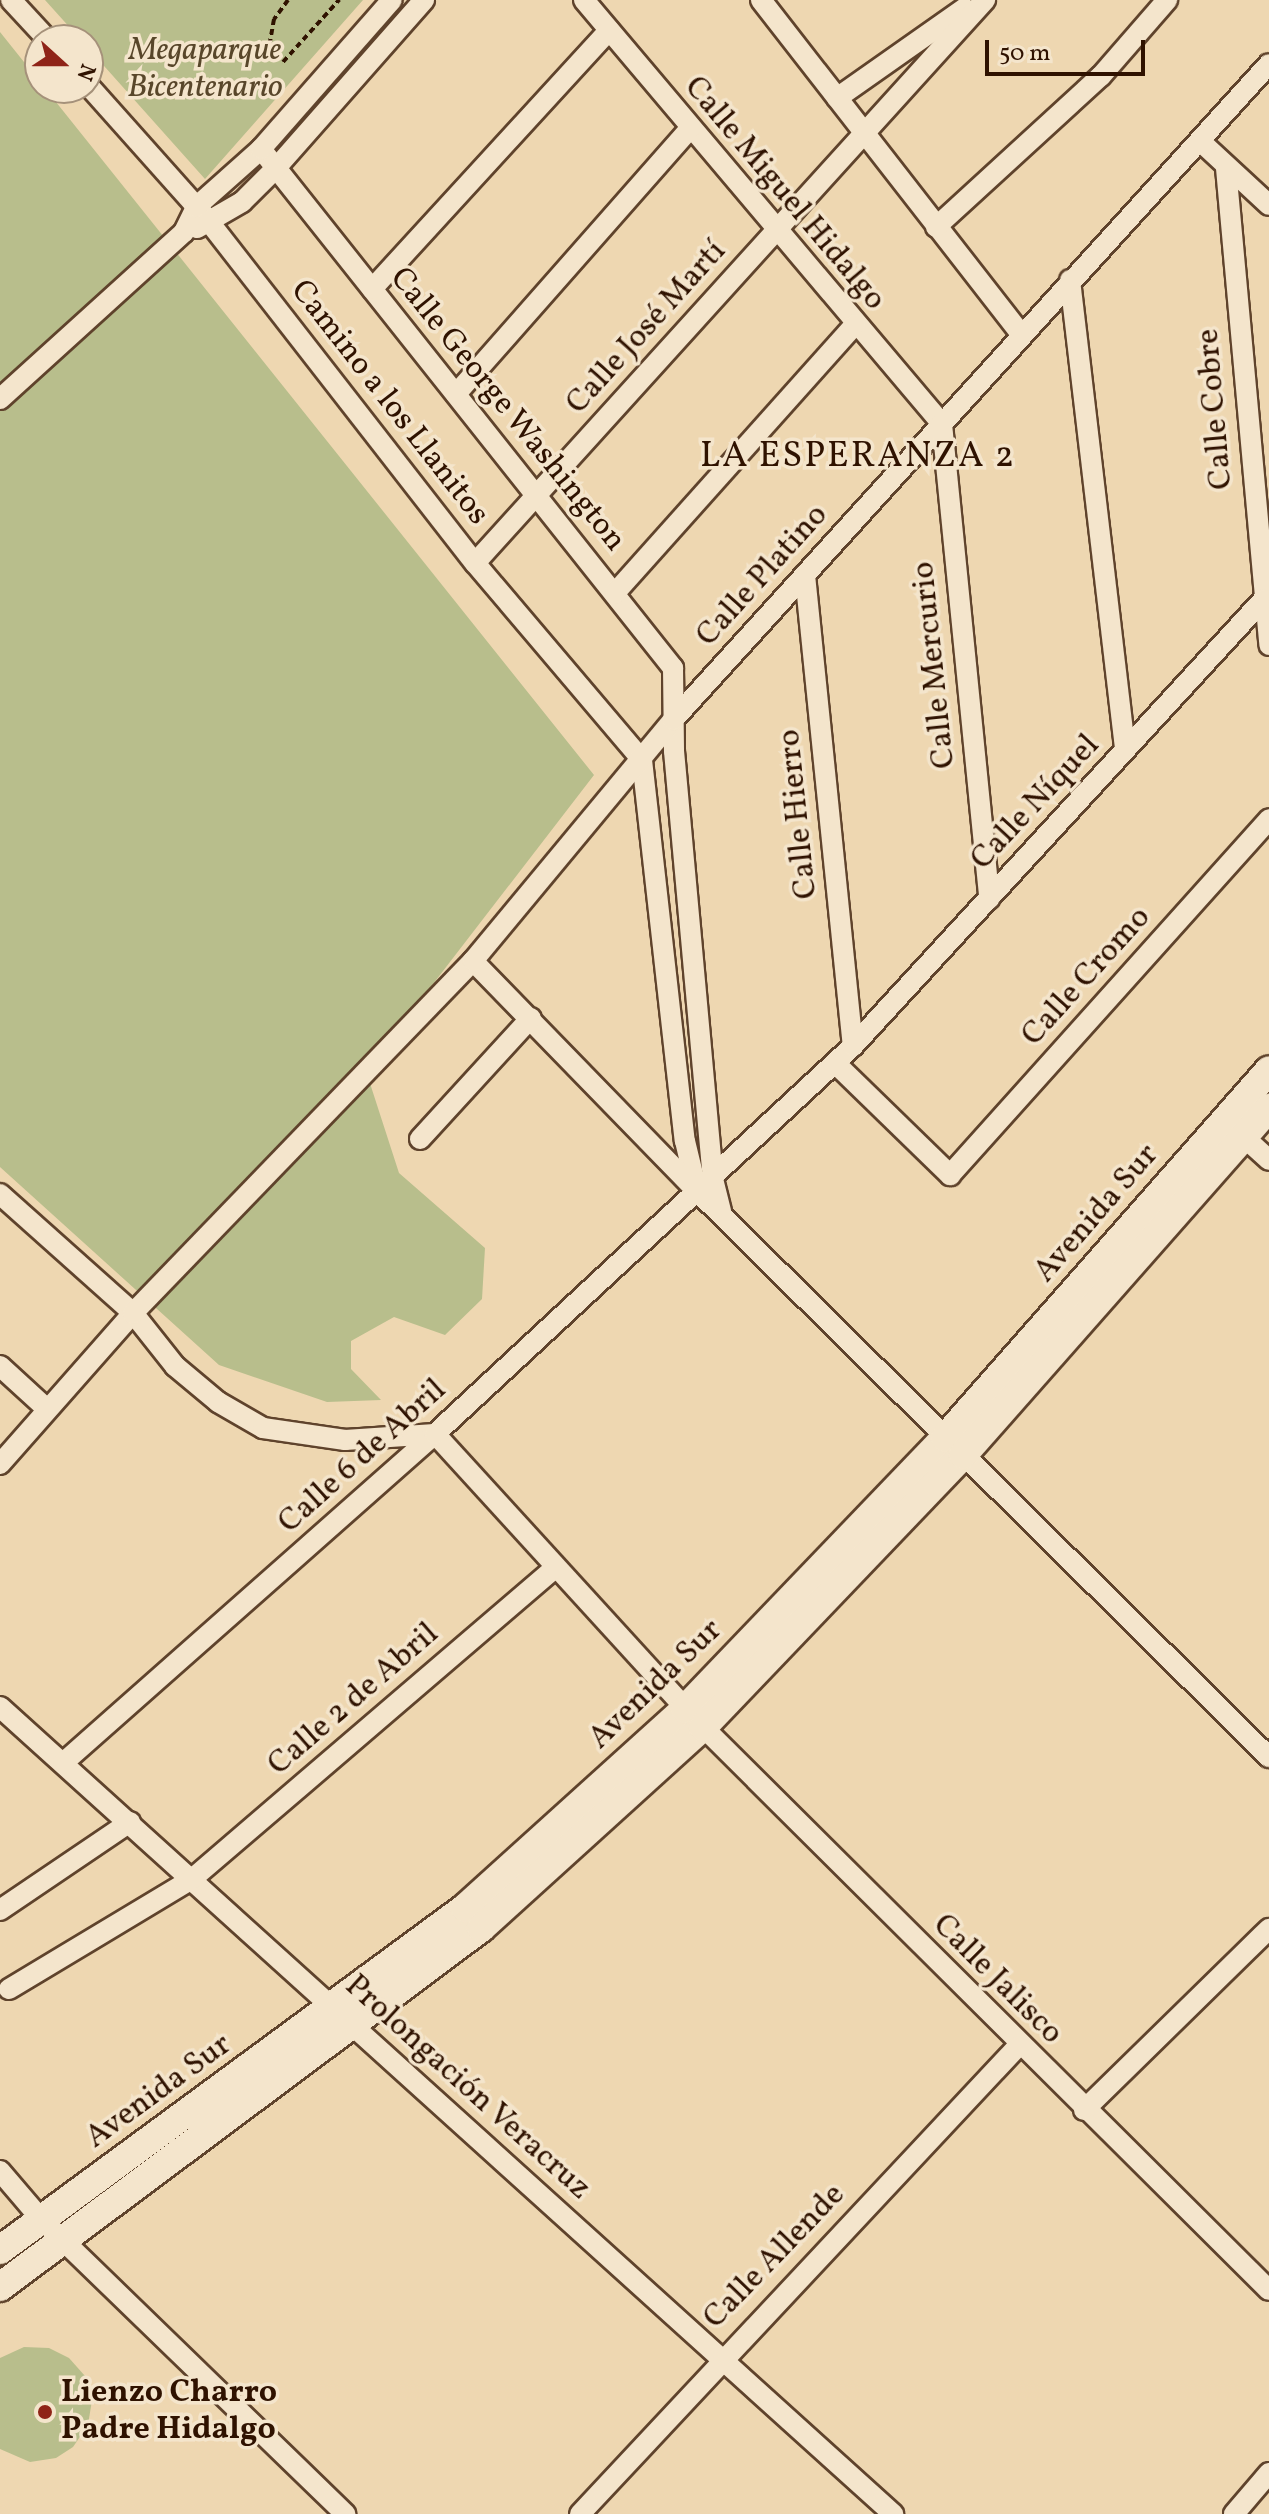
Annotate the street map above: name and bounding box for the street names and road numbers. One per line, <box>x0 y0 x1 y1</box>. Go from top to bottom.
street label: Calle Miguel Hidalgo <box>675 69 893 319</box>
street label: Calle José Martí <box>559 233 735 423</box>
street label: Calle George Washington <box>380 260 634 560</box>
street label: Camino a los Llanitos <box>281 273 497 533</box>
street label: Calle Cobre <box>1190 327 1242 491</box>
street label: Calle Platino <box>689 497 837 655</box>
street label: Calle Mercurio <box>905 560 965 770</box>
street label: Calle Hierro <box>771 727 827 901</box>
street label: Calle Níquel <box>964 727 1108 879</box>
street label: Calle Cromo <box>1014 899 1160 1055</box>
street label: Avenida Sur <box>1027 1137 1167 1291</box>
street label: Calle 6 de Abril <box>271 1372 455 1542</box>
street label: Avenida Sur <box>581 1612 731 1758</box>
street label: Calle 2 de Abril <box>261 1616 447 1784</box>
street label: Calle Jalisco <box>924 1907 1070 2053</box>
street label: Prolongación Veracruz <box>336 1967 598 2209</box>
street label: Avenida Sur <box>79 2026 239 2158</box>
street label: Calle Allende <box>696 2177 854 2337</box>

